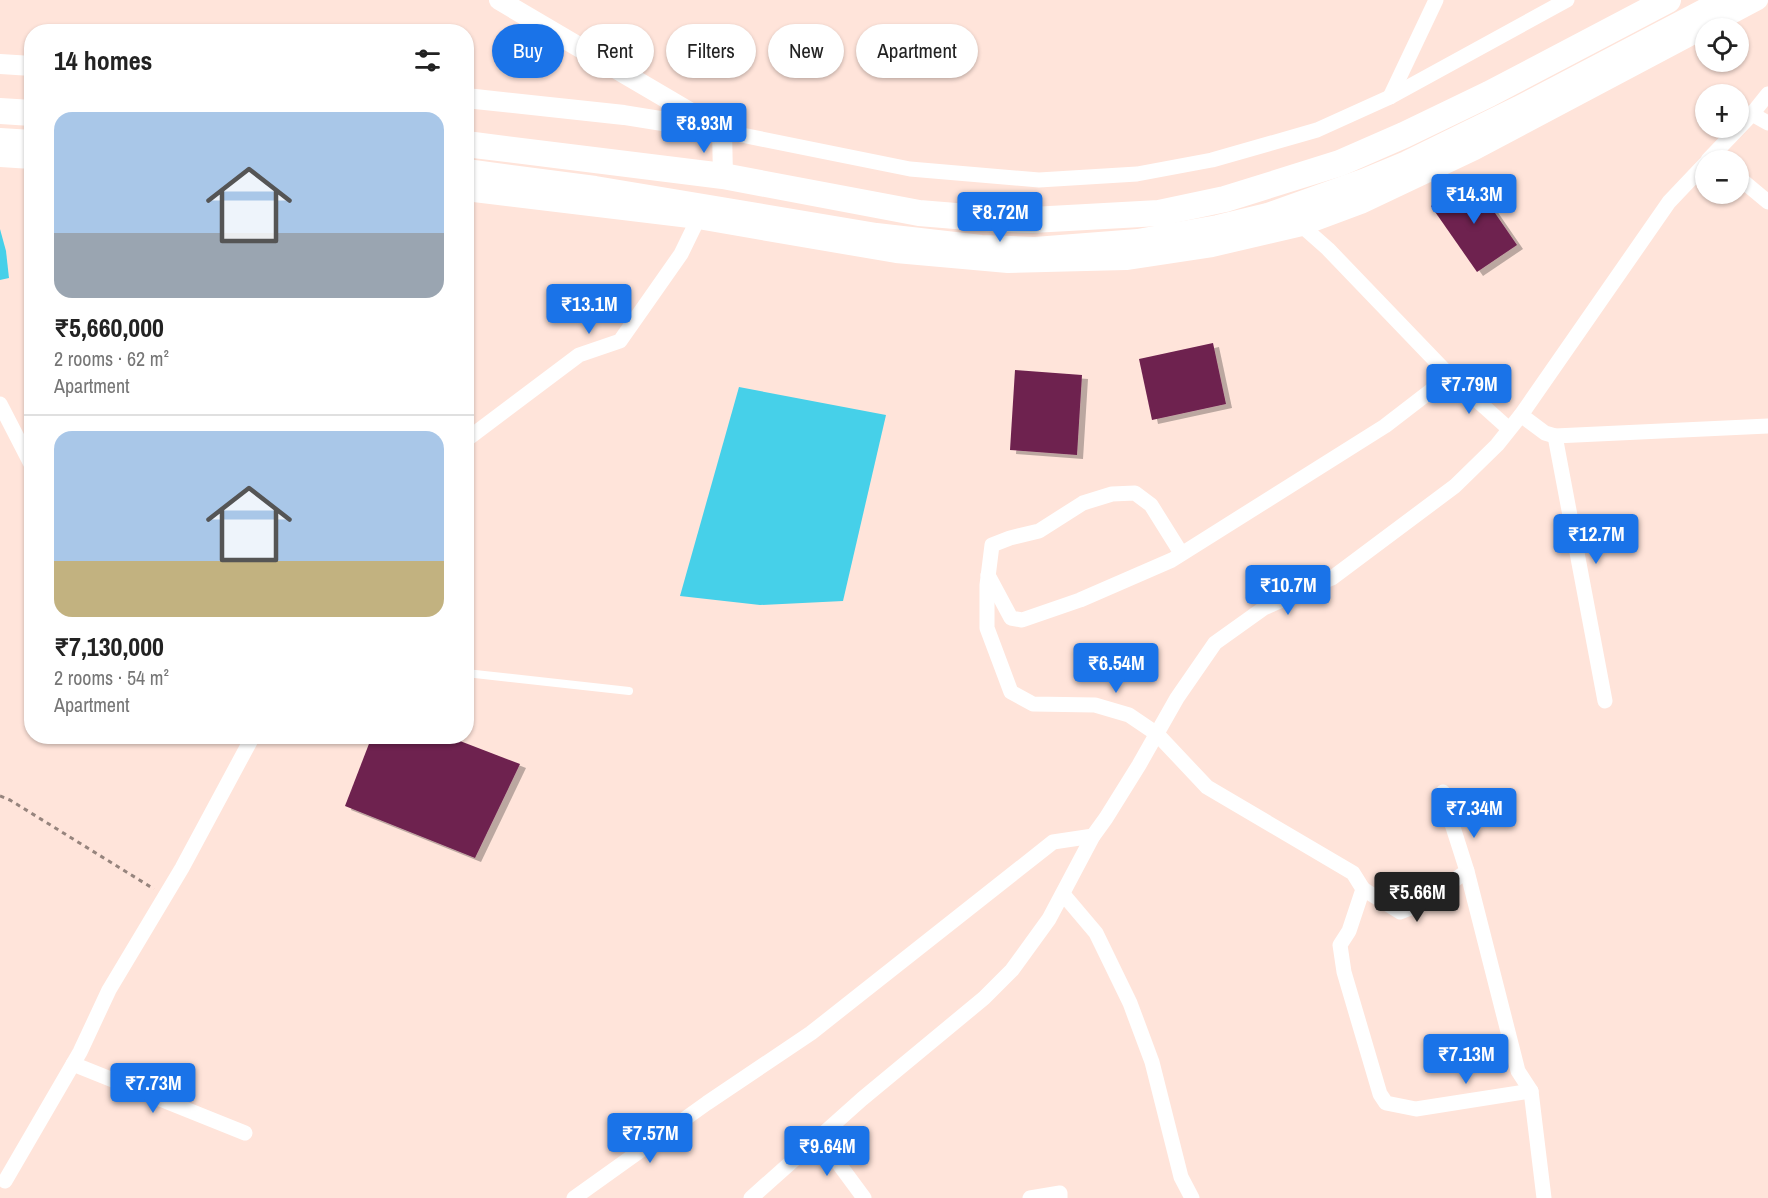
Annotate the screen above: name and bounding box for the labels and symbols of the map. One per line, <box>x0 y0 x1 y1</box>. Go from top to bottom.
pin: ₹8.93M <box>655 103 753 154</box>
pin: ₹14.3M <box>1425 174 1523 225</box>
pin: ₹8.72M <box>951 192 1049 243</box>
pin: ₹13.1M <box>540 284 638 335</box>
pin: ₹7.79M <box>1420 364 1518 415</box>
pin: ₹12.7M <box>1547 514 1645 565</box>
pin: ₹10.7M <box>1239 565 1337 616</box>
pin: ₹6.54M <box>1067 643 1165 694</box>
pin: ₹7.34M <box>1425 788 1523 839</box>
pin: ₹5.66M <box>1368 872 1466 923</box>
pin: ₹7.13M <box>1417 1034 1515 1085</box>
pin: ₹7.73M <box>104 1063 202 1114</box>
pin: ₹7.57M <box>601 1113 699 1164</box>
pin: ₹9.64M <box>778 1126 876 1177</box>

